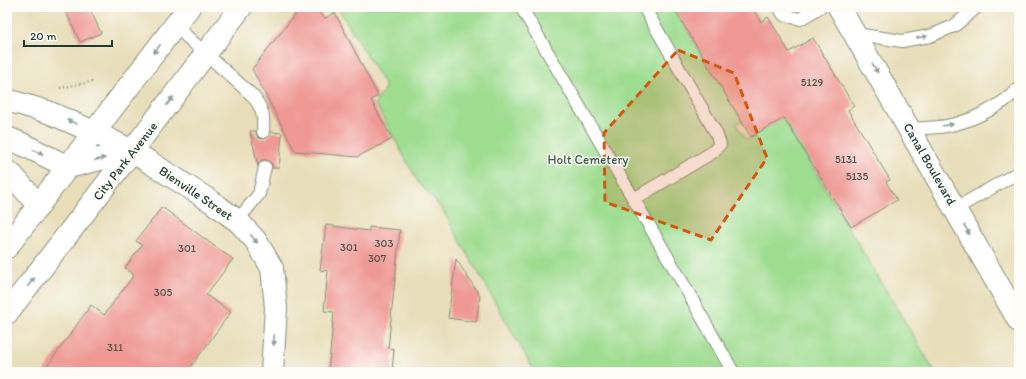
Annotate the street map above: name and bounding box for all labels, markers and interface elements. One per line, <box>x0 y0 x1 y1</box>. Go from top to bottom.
scale bar <box>24 22 112 48</box>
text: 20 m <box>30 29 57 43</box>
one-way arrow <box>916 34 928 40</box>
one-way arrow <box>153 44 161 55</box>
one-way arrow <box>871 62 878 74</box>
house number: 5129 <box>801 76 823 89</box>
one-way arrow <box>166 96 174 107</box>
one-way arrow <box>66 119 77 125</box>
street label: City Park Avenue <box>90 119 160 203</box>
street label: Canal Boulevard <box>900 120 960 208</box>
one-way arrow <box>942 122 954 128</box>
one-way arrow <box>32 149 44 155</box>
park label: Holt Cemetery <box>547 152 629 167</box>
house number: 5131 <box>835 153 857 166</box>
one-way arrow <box>94 156 106 162</box>
street label: Bienville Street <box>156 163 236 223</box>
house number: 5135 <box>846 170 869 183</box>
one-way arrow <box>964 224 971 235</box>
one-way arrow <box>249 234 258 245</box>
house number: 303 <box>375 237 393 250</box>
house number: 301 <box>340 241 358 254</box>
house number: 301 <box>178 242 196 255</box>
house number: 307 <box>368 252 387 265</box>
one-way arrow <box>27 277 35 288</box>
house number: 305 <box>154 286 172 299</box>
one-way arrow <box>271 334 278 346</box>
house number: 311 <box>107 341 123 354</box>

